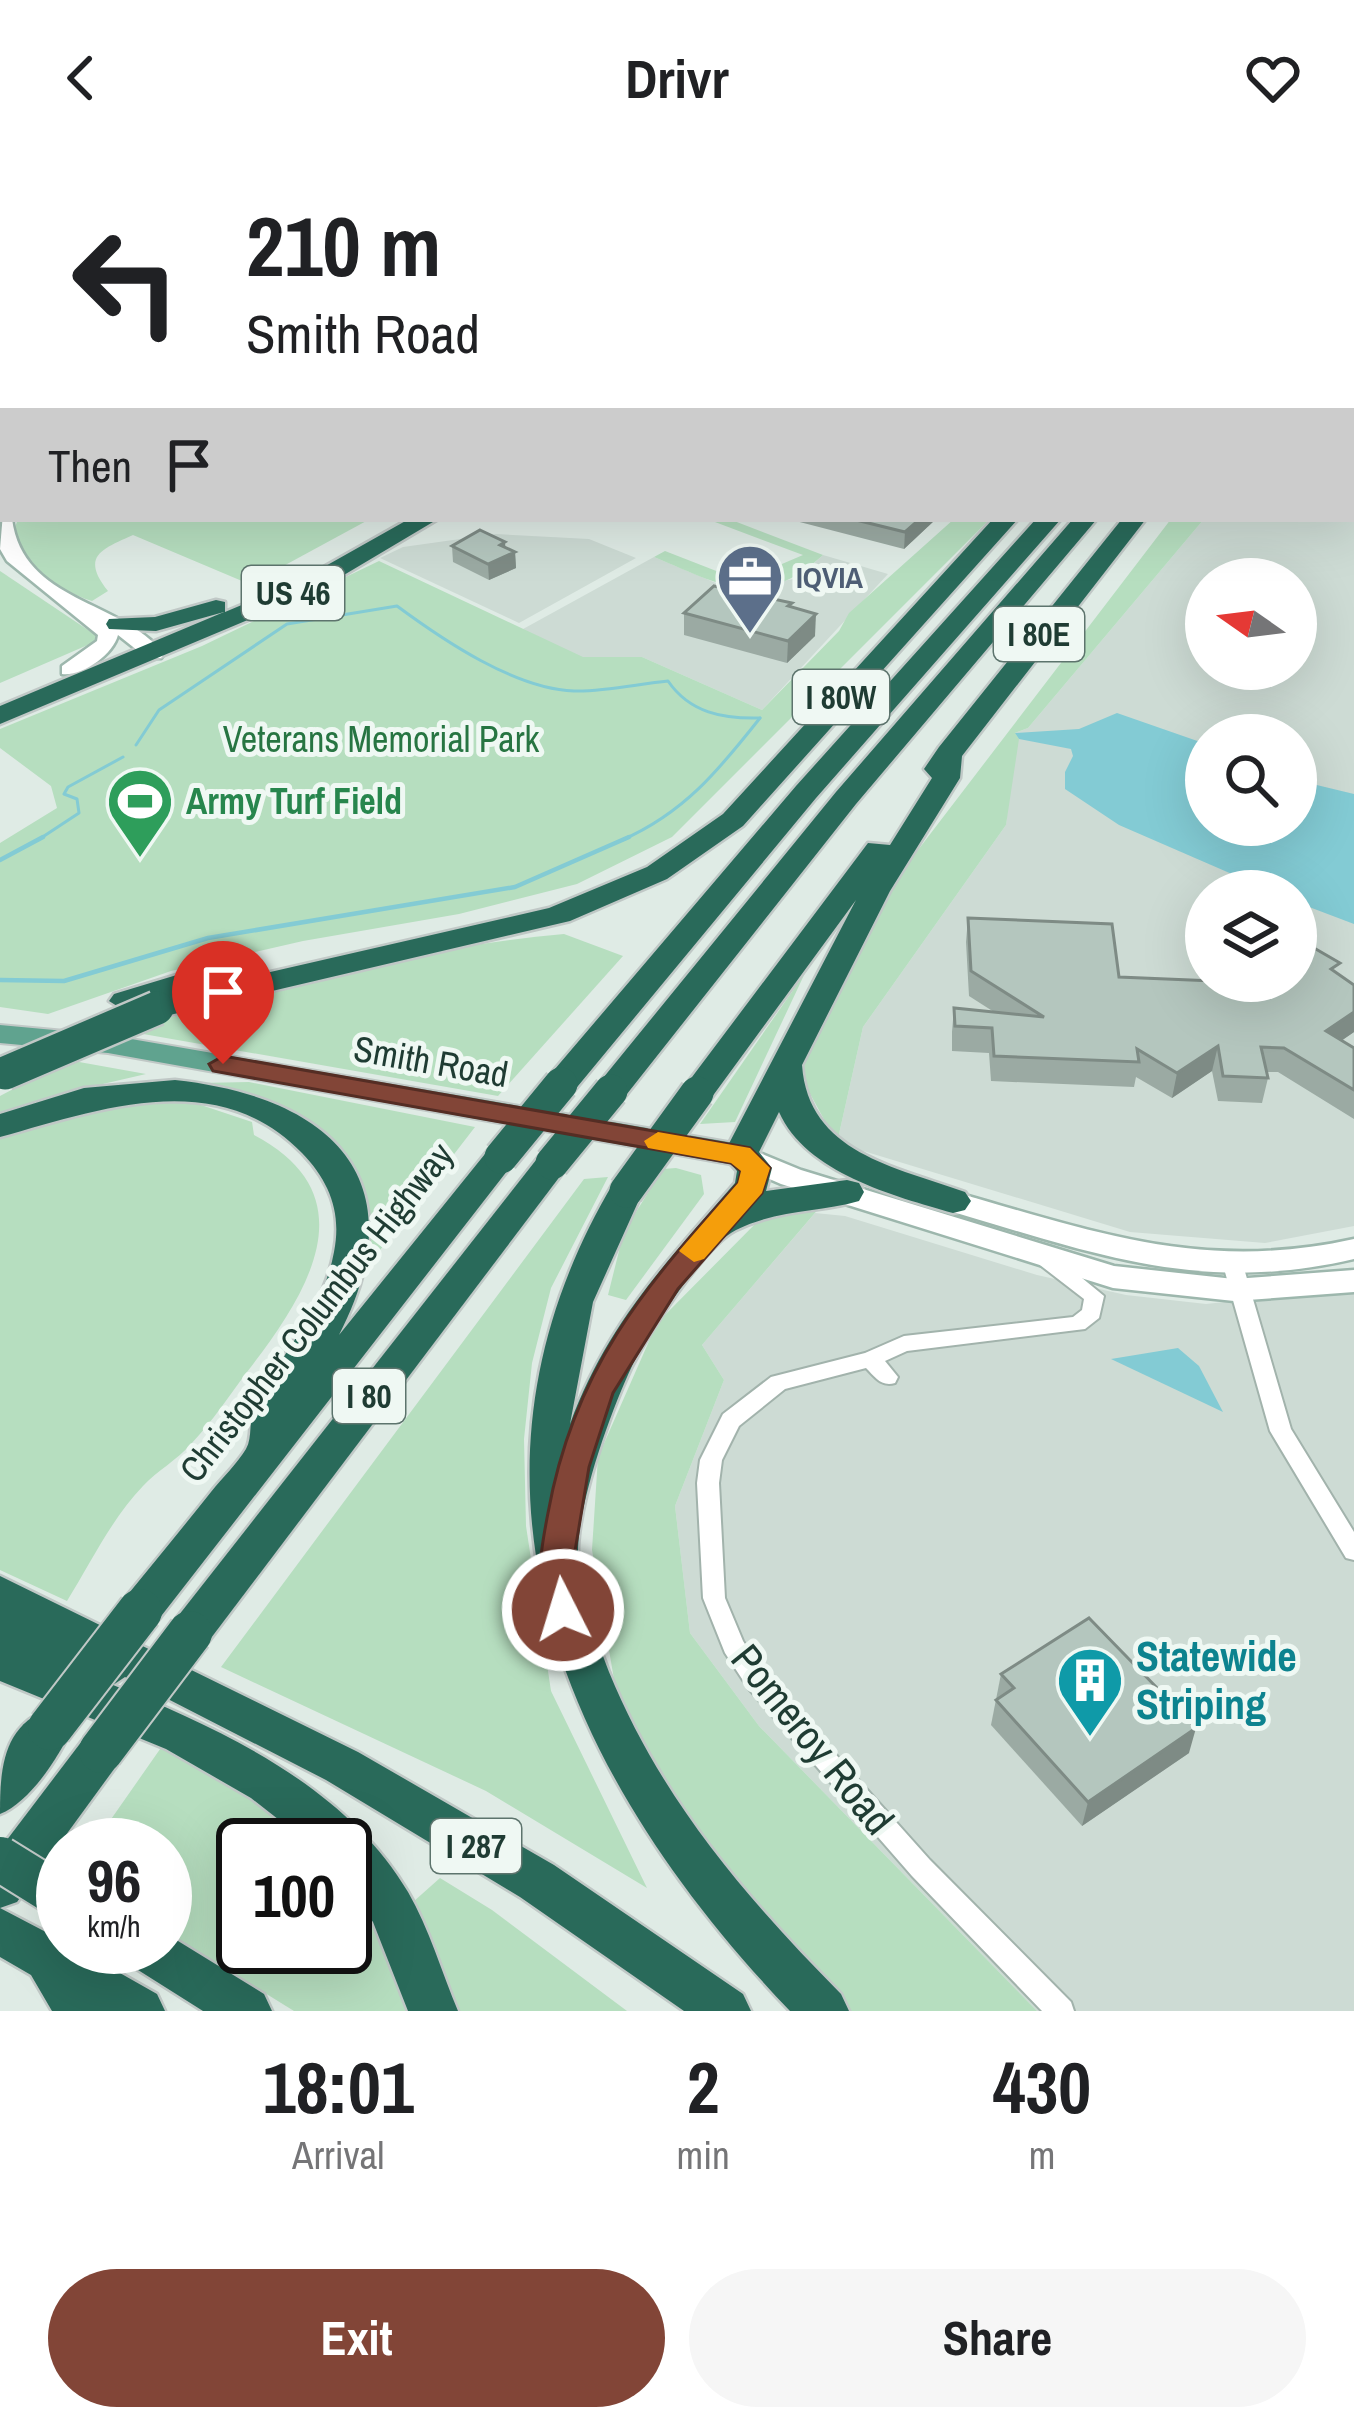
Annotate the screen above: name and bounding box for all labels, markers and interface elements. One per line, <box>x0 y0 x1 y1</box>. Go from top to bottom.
text: Drivr <box>625 42 729 115</box>
icon: back <box>48 45 114 111</box>
icon: heart <box>1240 45 1306 111</box>
text: 210 m <box>246 189 441 302</box>
icon: left <box>48 204 204 360</box>
text: Smith Road <box>246 297 480 370</box>
icon: arrive <box>156 432 222 498</box>
text: Then <box>48 435 132 496</box>
office icon: IQVIA <box>715 542 785 636</box>
place label: IQVIA <box>796 557 863 597</box>
north arrow <box>1185 558 1317 690</box>
map controls <box>1185 558 1317 1002</box>
road number: US 46 <box>242 566 344 620</box>
road number: I 80E <box>994 607 1084 661</box>
road number: I 80W <box>793 670 889 724</box>
button: search <box>1185 714 1317 846</box>
park label: Veterans Memorial Park <box>223 715 540 763</box>
sports icon: Army Turf Field <box>105 766 175 860</box>
place label: Army Turf Field <box>186 777 402 825</box>
button: layers <box>1185 870 1317 1002</box>
pin <box>172 941 274 1064</box>
icon: arrive <box>190 959 256 1025</box>
street label: Smith Road <box>350 1024 512 1098</box>
street label: Christopher Columbus Highway <box>168 1132 464 1492</box>
road number: I 80 <box>333 1369 405 1423</box>
position arrow <box>500 1547 626 1673</box>
place label: Statewide Striping <box>1136 1628 1297 1732</box>
street label: Pomeroy Road <box>719 1632 907 1846</box>
building icon: Statewide Striping <box>1055 1645 1125 1739</box>
speed limit sign: 100 <box>216 1818 372 1974</box>
road number: I 287 <box>431 1819 521 1873</box>
text: 96 <box>87 1840 141 1921</box>
text: km/h <box>87 1906 141 1946</box>
text: 18:01 <box>263 2038 414 2135</box>
text: 2 <box>687 2038 720 2135</box>
text: 430 <box>993 2038 1091 2135</box>
text: Arrival <box>292 2129 384 2181</box>
text: min <box>677 2129 730 2181</box>
text: m <box>1029 2129 1055 2181</box>
button: Exit <box>48 2269 665 2407</box>
button: Share <box>689 2269 1306 2407</box>

